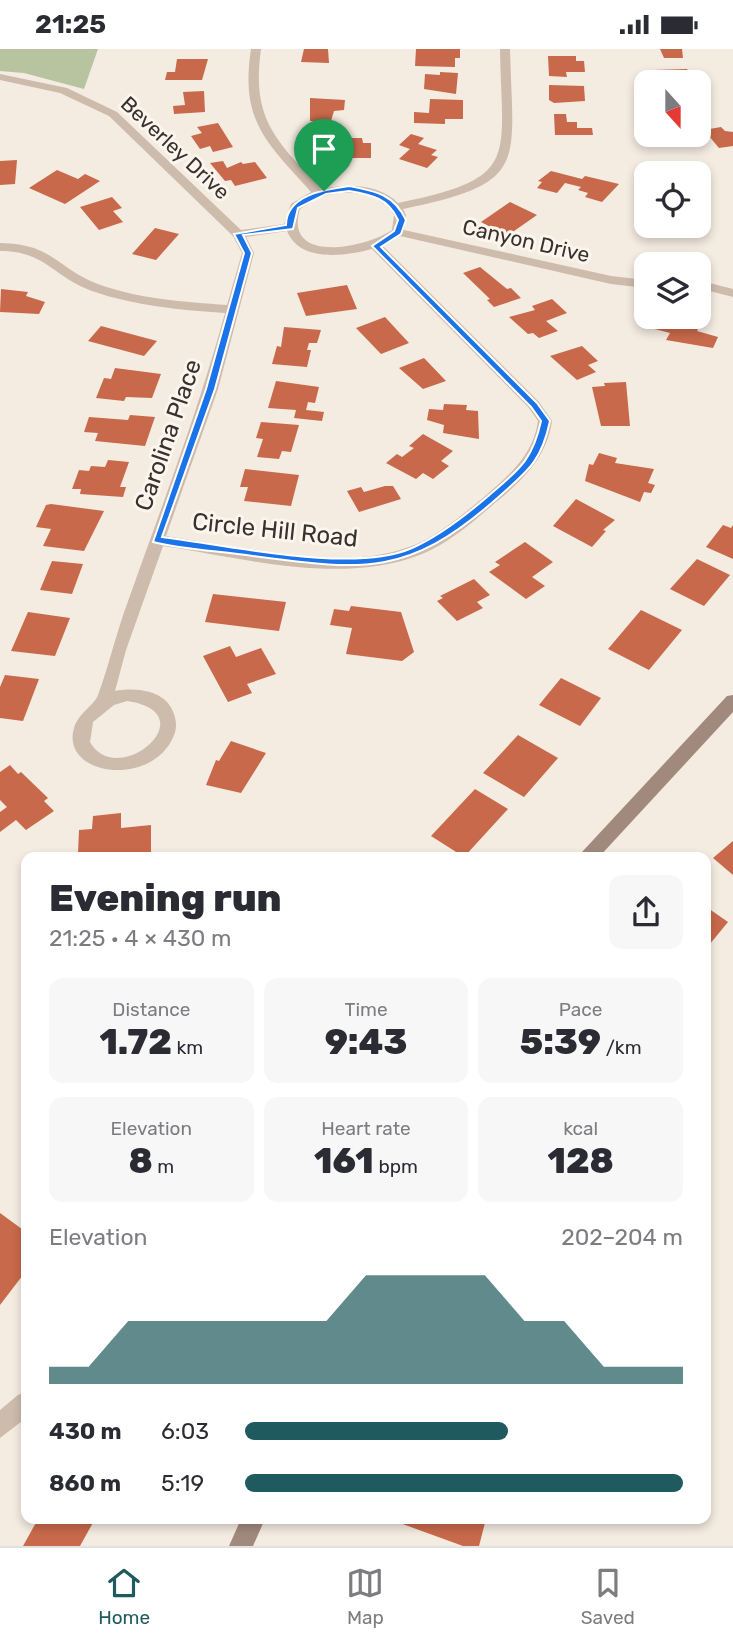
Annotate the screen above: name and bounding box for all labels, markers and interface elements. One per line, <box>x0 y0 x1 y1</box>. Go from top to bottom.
text: 21:25 <box>35 9 106 40</box>
north arrow <box>634 70 710 147</box>
map controls <box>634 70 711 329</box>
street label: Beverley Drive <box>116 91 235 204</box>
pin <box>294 119 354 191</box>
icon: arrive <box>305 130 343 168</box>
button: locate <box>634 161 711 238</box>
street label: Canyon Drive <box>460 214 592 267</box>
button: layers <box>634 252 711 329</box>
street label: Carolina Place <box>129 356 207 514</box>
street label: Circle Hill Road <box>191 507 359 553</box>
text: Evening run <box>49 875 282 921</box>
button: share <box>609 875 683 949</box>
text: 21:25 · 4 × 430 m <box>49 924 231 952</box>
text: Distance <box>112 998 190 1021</box>
text: Time <box>344 998 388 1021</box>
text: Pace <box>559 998 602 1021</box>
text: 1.72 <box>99 1021 172 1063</box>
text: 9:43 <box>325 1021 407 1063</box>
text: 5:39 <box>520 1021 601 1063</box>
text: km <box>172 1036 203 1059</box>
text: /km <box>601 1036 642 1059</box>
text: Elevation <box>111 1117 192 1140</box>
text: Heart rate <box>321 1117 411 1140</box>
text: kcal <box>563 1117 598 1140</box>
text: 8 <box>128 1140 153 1182</box>
text: 161 <box>314 1140 374 1182</box>
text: 128 <box>547 1140 614 1182</box>
text: m <box>153 1155 174 1178</box>
text: bpm <box>374 1155 418 1178</box>
text: Elevation <box>49 1223 148 1251</box>
text: 202–204 m <box>561 1223 683 1251</box>
text: 430 m <box>49 1417 121 1445</box>
text: 6:03 <box>161 1417 209 1445</box>
text: 860 m <box>49 1469 121 1497</box>
text: 5:19 <box>161 1469 204 1497</box>
tab: Home <box>98 1564 150 1629</box>
tab: Map <box>346 1564 384 1629</box>
tab: Saved <box>581 1564 635 1629</box>

